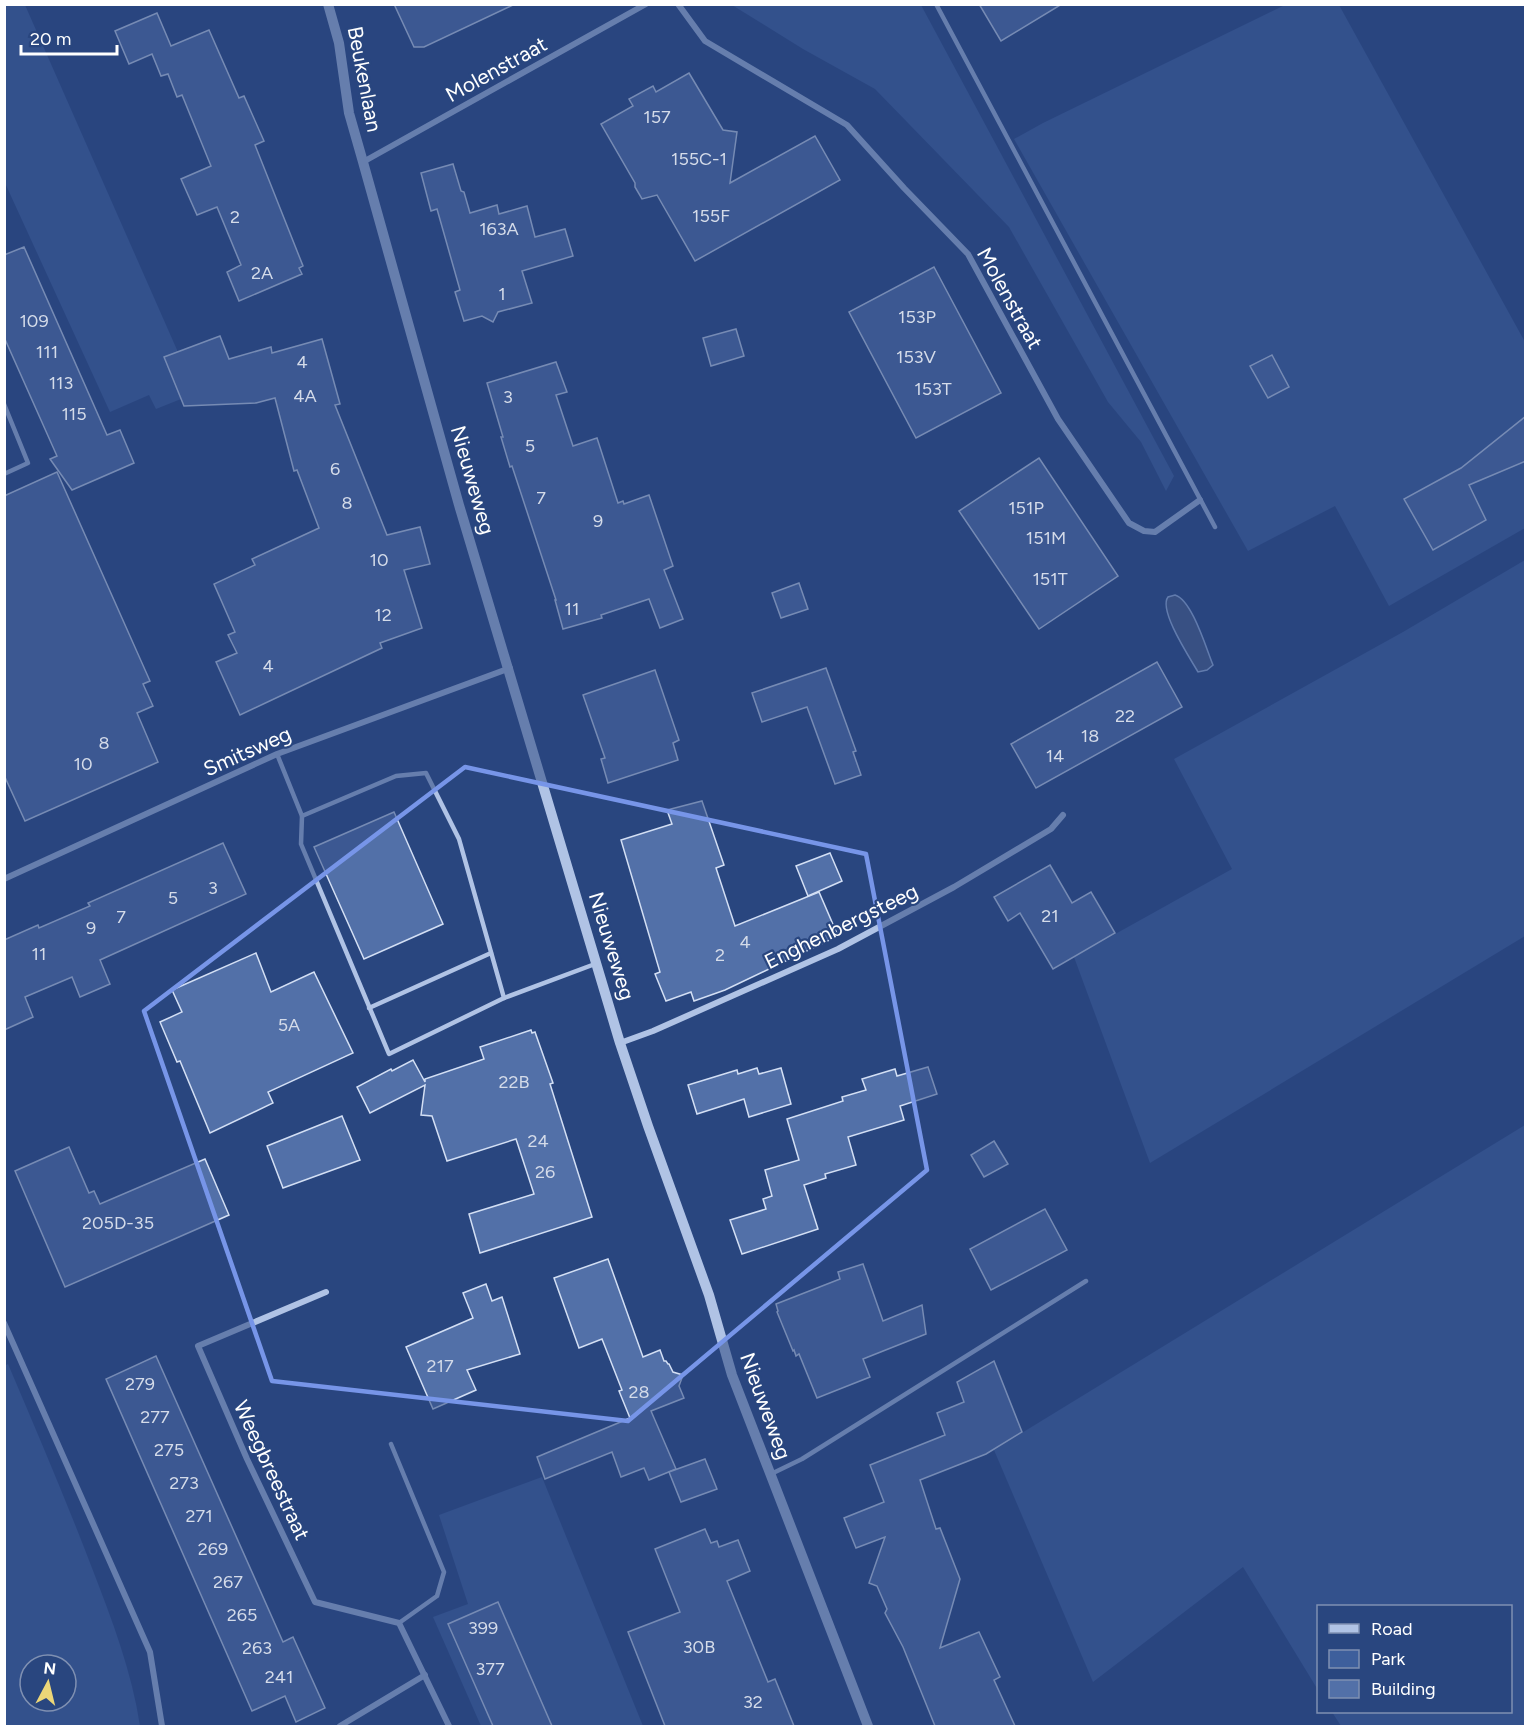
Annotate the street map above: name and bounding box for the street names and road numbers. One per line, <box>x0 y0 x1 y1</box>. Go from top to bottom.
street label: Beukenlaan <box>343 24 387 134</box>
street label: Molenstraat <box>441 31 551 107</box>
street label: Molenstraat <box>972 243 1048 353</box>
street label: Nieuweweg <box>446 423 500 537</box>
street label: Smitsweg <box>199 721 295 781</box>
street label: Enghenbergsteeg <box>760 878 922 974</box>
street label: Nieuweweg <box>584 889 640 1003</box>
street label: Nieuweweg <box>735 1349 797 1463</box>
street label: Weegbreestraat <box>229 1396 315 1544</box>

